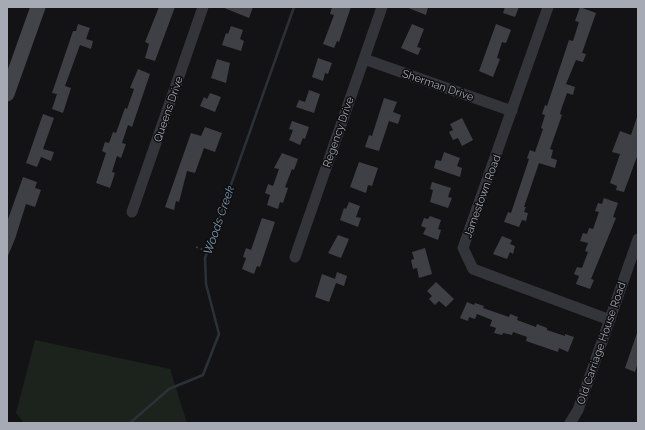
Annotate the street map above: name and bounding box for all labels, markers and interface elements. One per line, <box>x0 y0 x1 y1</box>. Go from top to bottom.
street label: Sherman Drive <box>400 67 476 104</box>
street label: Queens Drive <box>151 74 186 144</box>
street label: Regency Drive <box>320 95 357 169</box>
street label: Jamestown Road <box>461 153 504 240</box>
water label: Woods Creek <box>201 183 238 256</box>
street label: Old Carriage House Road <box>574 280 629 406</box>

